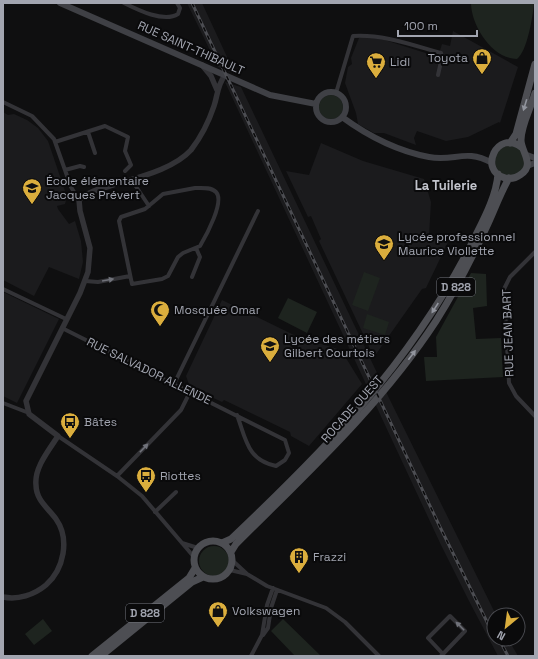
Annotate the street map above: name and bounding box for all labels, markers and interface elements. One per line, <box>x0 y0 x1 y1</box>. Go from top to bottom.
scale bar <box>398 12 477 38</box>
street label: RUE SAINT-THIBAULT <box>135 17 247 79</box>
text: 100 m <box>404 18 438 34</box>
shop icon: Toyota <box>471 47 493 75</box>
place label: Toyota <box>428 50 468 66</box>
supermarket icon: Lidl <box>365 51 387 79</box>
place label: Lidl <box>390 54 410 70</box>
one-way arrow <box>522 99 528 111</box>
place label: École élémentaire Jacques Prévert <box>46 173 149 203</box>
school or university icon: École élémentaire Jacques Prévert <box>21 177 43 205</box>
district label: La Tuilerie <box>415 177 477 194</box>
place label: Lycée professionnel Maurice Viollette <box>398 229 515 259</box>
school or university icon: Lycée professionnel Maurice Viollette <box>373 233 395 261</box>
one-way arrow <box>102 277 114 283</box>
road number: D 828 <box>437 278 475 296</box>
street label: RUE JEAN BART <box>498 289 518 377</box>
mosque icon: Mosquée Omar <box>149 299 171 327</box>
place label: Mosquée Omar <box>174 302 261 318</box>
one-way arrow <box>431 303 439 314</box>
place label: Lycée des métiers Gilbert Courtois <box>284 331 390 361</box>
street label: RUE SALVADOR ALLENDE <box>84 334 214 408</box>
school or university icon: Lycée des métiers Gilbert Courtois <box>259 335 281 363</box>
one-way arrow <box>408 350 416 361</box>
street label: ROCADE OUEST <box>317 372 387 446</box>
bus stop icon: Bâtes <box>59 411 81 439</box>
place label: Bâtes <box>84 414 117 430</box>
one-way arrow <box>139 443 149 453</box>
bus stop icon: Riottes <box>135 465 157 493</box>
place label: Riottes <box>160 468 201 484</box>
building icon: Frazzi <box>288 546 310 574</box>
place label: Frazzi <box>313 549 346 565</box>
shop icon: Volkswagen <box>207 600 229 628</box>
place label: Volkswagen <box>232 603 300 619</box>
road number: D 828 <box>126 604 164 622</box>
north arrow <box>486 607 526 647</box>
one-way arrow <box>455 621 465 631</box>
text: N <box>495 628 508 644</box>

